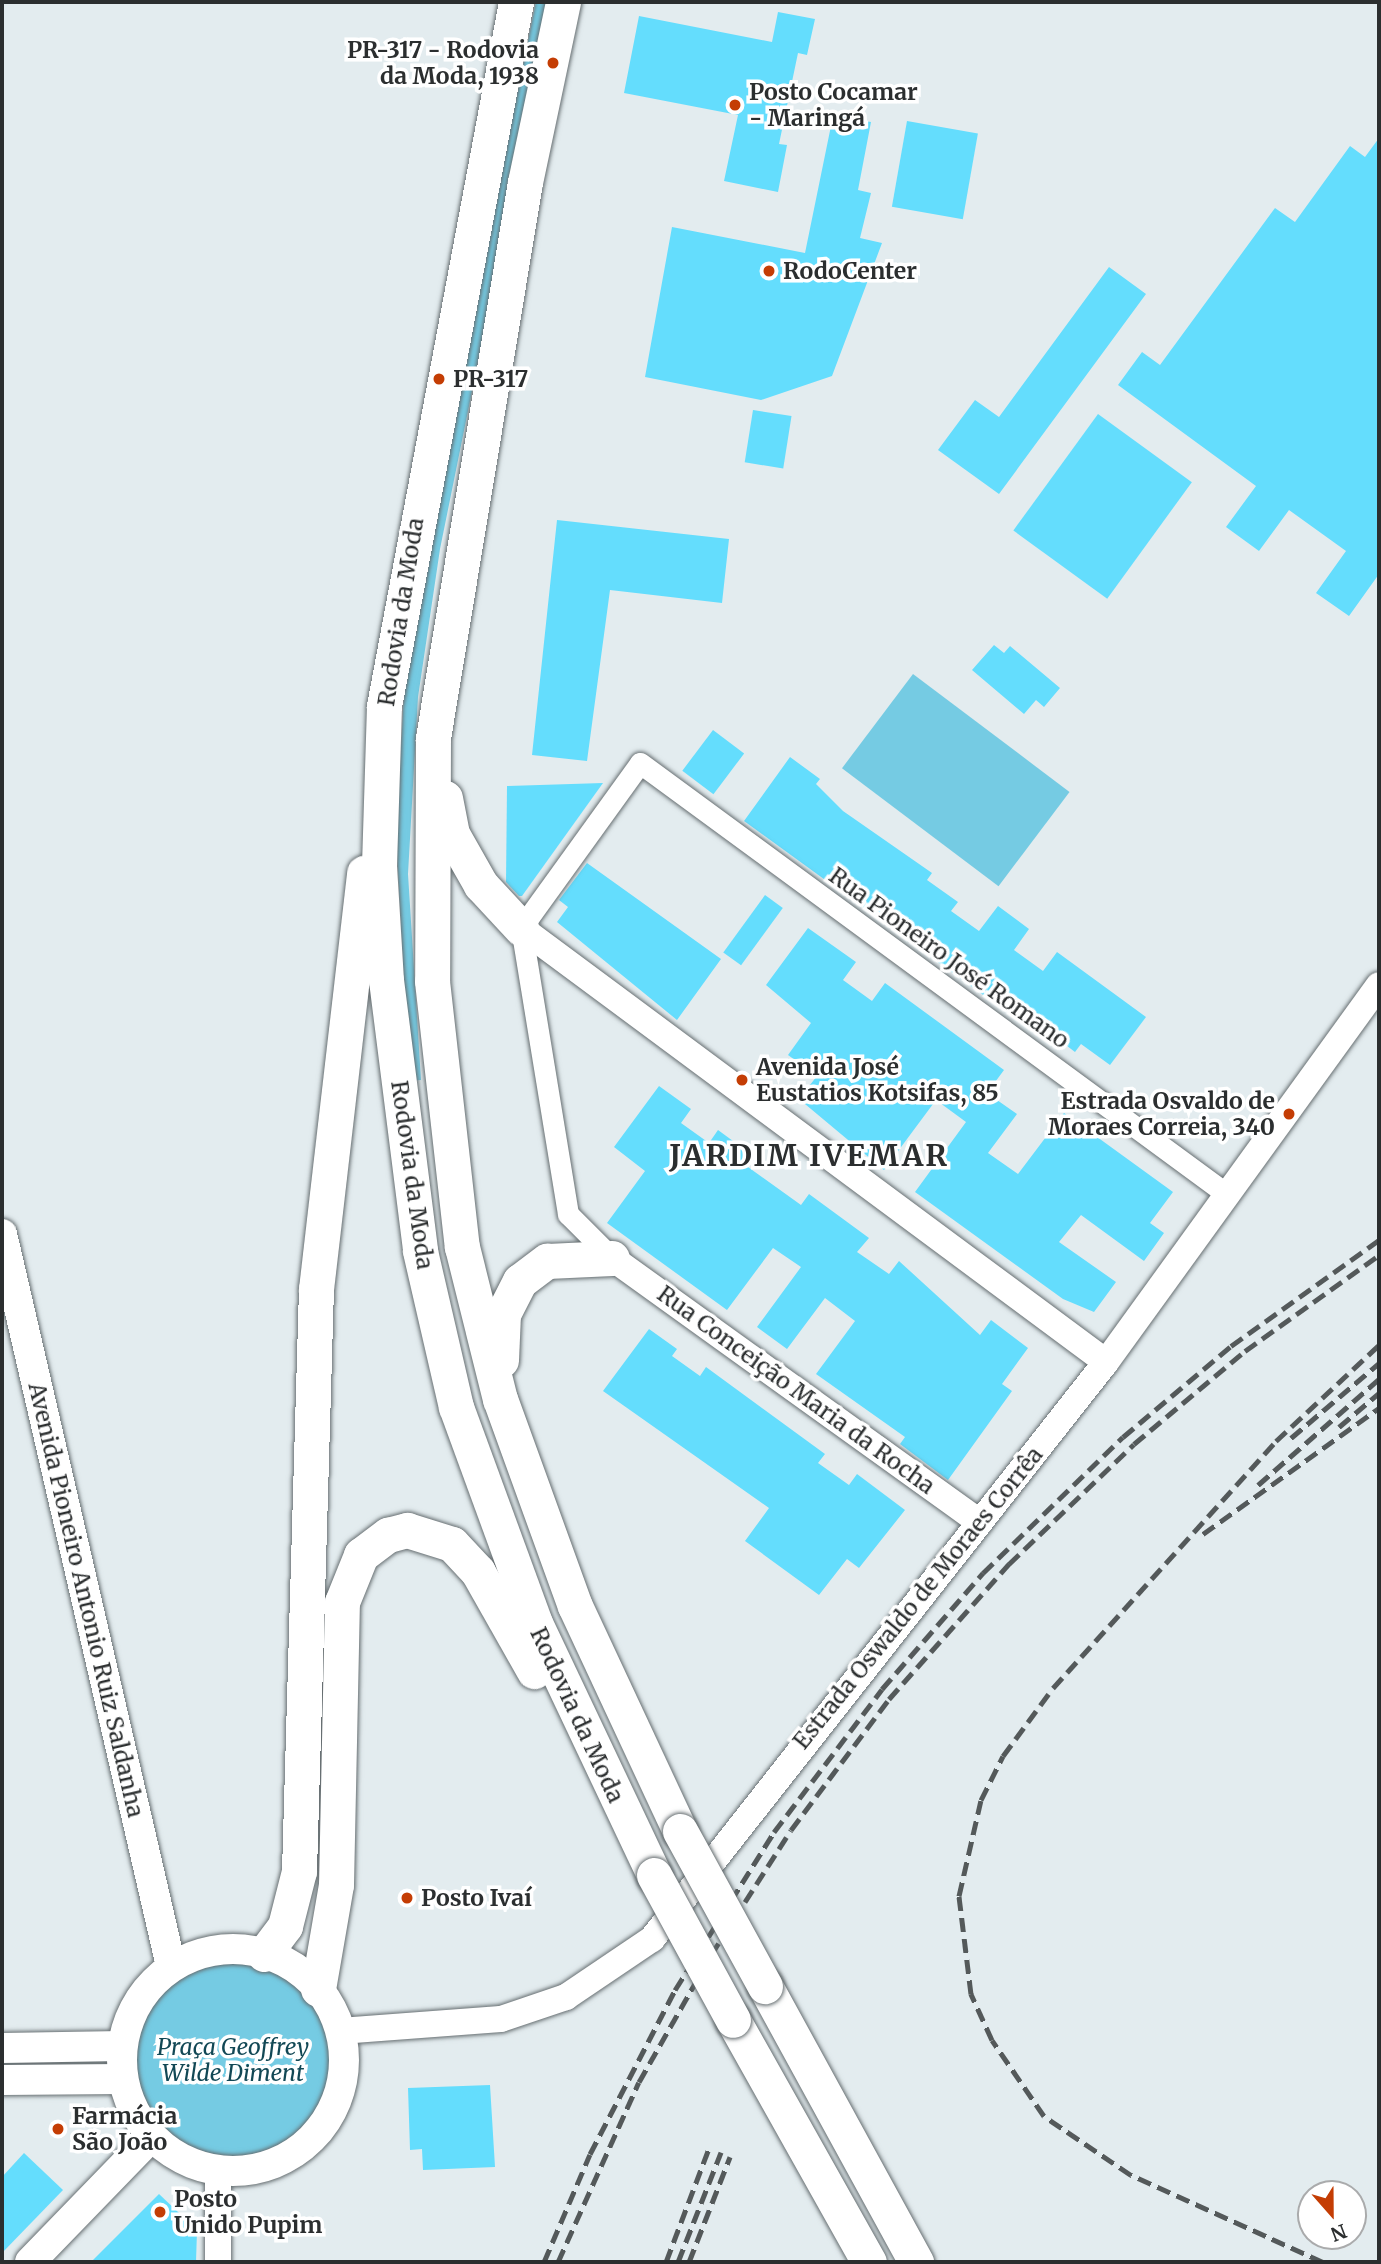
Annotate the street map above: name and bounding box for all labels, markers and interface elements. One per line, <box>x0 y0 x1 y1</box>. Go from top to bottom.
place label: PR-317 - Rodovia da Moda, 1938 <box>347 36 539 90</box>
marker: PR-317 - Rodovia da Moda, 1938 <box>545 55 561 71</box>
place label: Posto Cocamar - Maringá <box>749 78 918 132</box>
marker: Posto Cocamar - Maringá <box>727 97 743 113</box>
place label: RodoCenter <box>783 257 917 285</box>
marker: RodoCenter <box>761 263 777 279</box>
place label: PR-317 <box>453 365 528 393</box>
marker: PR-317 <box>431 371 447 387</box>
street label: Rodovia da Moda <box>372 516 430 708</box>
street label: Rua Pioneiro José Romano <box>824 862 1074 1054</box>
place label: Avenida José Eustatios Kotsifas, 85 <box>756 1053 999 1107</box>
marker: Avenida José Eustatios Kotsifas, 85 <box>734 1072 750 1088</box>
street label: Rodovia da Moda <box>385 1079 439 1271</box>
place label: Estrada Osvaldo de Moraes Correia, 340 <box>1048 1087 1275 1141</box>
marker: Estrada Osvaldo de Moraes Correia, 340 <box>1281 1106 1297 1122</box>
district label: JARDIM IVEMAR <box>671 1137 947 1173</box>
street label: Rua Conceição Maria da Rocha <box>652 1280 940 1500</box>
street label: Avenida Pioneiro Antonio Ruiz Saldanha <box>22 1380 150 1820</box>
street label: Estrada Oswaldo de Moraes Corrêa <box>787 1441 1049 1755</box>
street label: Rodovia da Moda <box>524 1623 630 1807</box>
place label: Posto Ivaí <box>421 1884 532 1912</box>
marker: Posto Ivaí <box>399 1890 415 1906</box>
park label: Praça Geoffrey Wilde Diment <box>157 2033 309 2087</box>
place label: Farmácia São João <box>72 2102 177 2156</box>
marker: Farmácia São João <box>50 2121 66 2137</box>
north arrow <box>1297 2180 1367 2250</box>
place label: Posto Unido Pupim <box>174 2185 322 2239</box>
marker: Posto Unido Pupim <box>152 2204 168 2220</box>
text: N <box>1328 2219 1350 2247</box>

